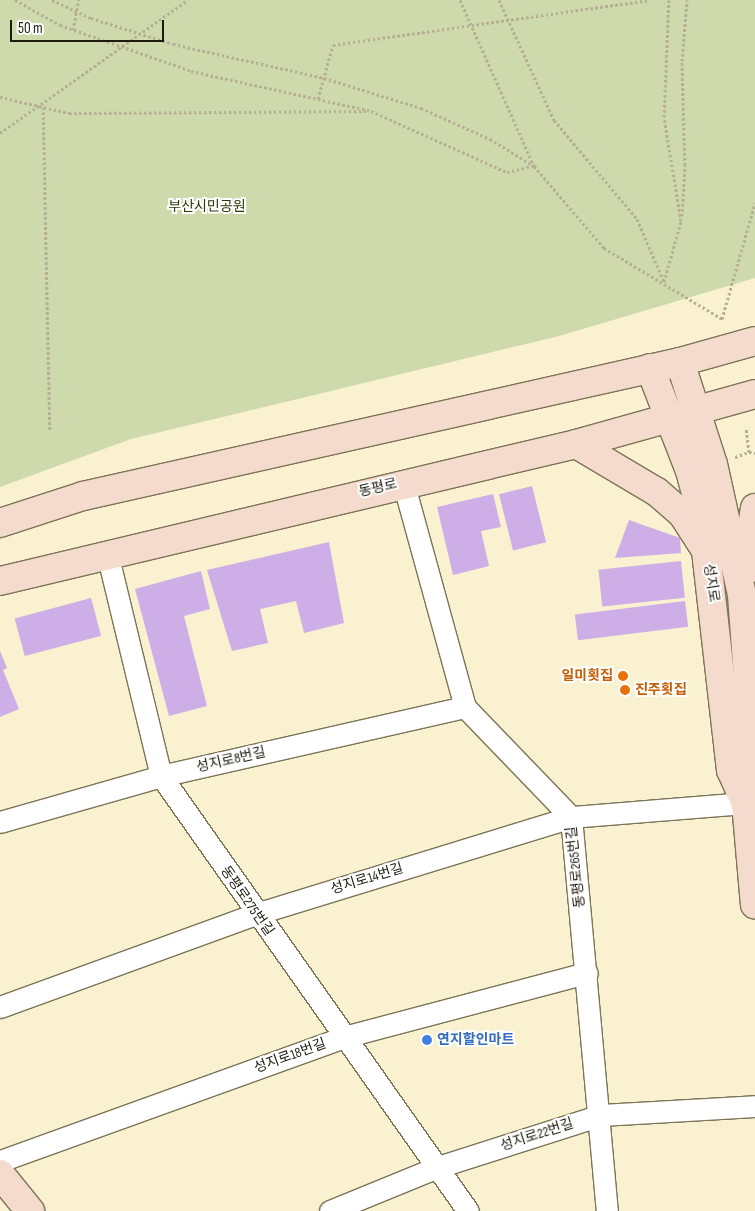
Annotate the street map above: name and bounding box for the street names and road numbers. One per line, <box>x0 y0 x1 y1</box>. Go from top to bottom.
street label: 동평로 <box>357 475 399 501</box>
street label: 성지로 <box>700 563 722 603</box>
street label: 성지로8번길 <box>195 744 267 776</box>
street label: 동평로265번길 <box>563 825 589 909</box>
street label: 성지로14번길 <box>329 860 405 898</box>
street label: 동평로275번길 <box>217 863 277 939</box>
street label: 성지로18번길 <box>252 1035 328 1077</box>
street label: 성지로22번길 <box>498 1115 576 1155</box>

